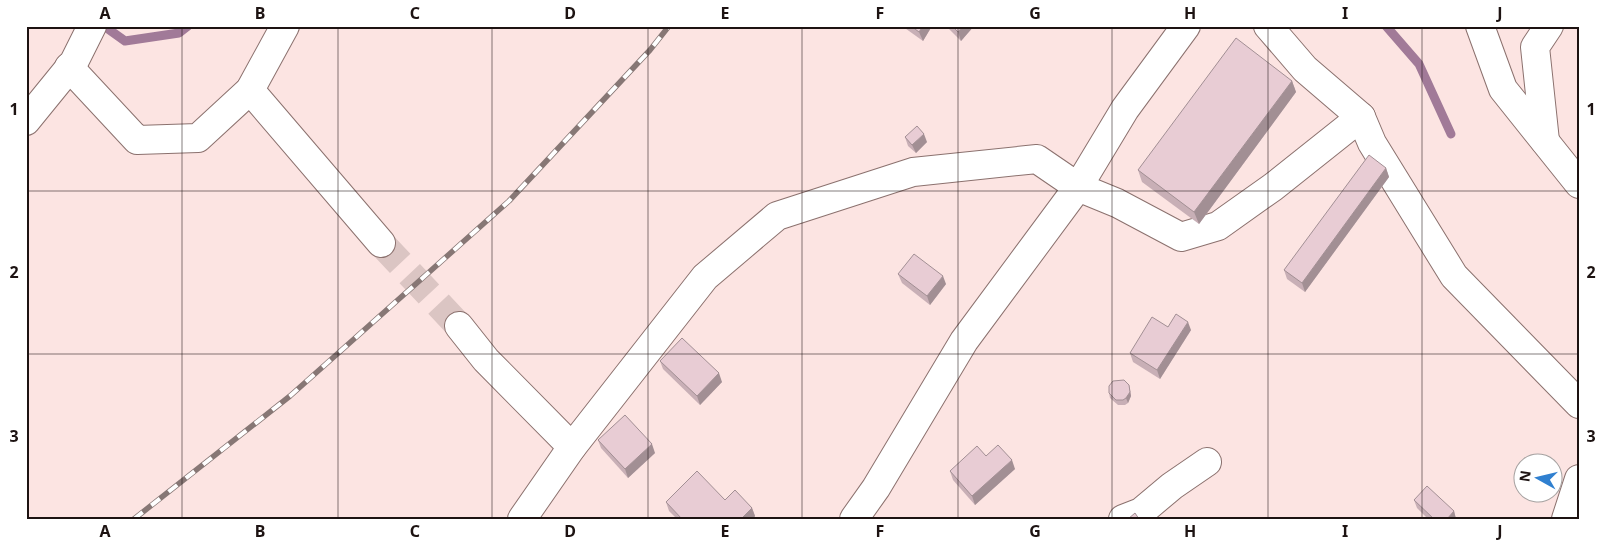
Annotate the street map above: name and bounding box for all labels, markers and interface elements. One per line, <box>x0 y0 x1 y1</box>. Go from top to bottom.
text: A <box>99 2 111 24</box>
text: B <box>255 2 265 24</box>
text: C <box>410 2 420 24</box>
text: D <box>564 2 576 24</box>
text: E <box>721 2 730 24</box>
text: F <box>876 2 884 24</box>
text: G <box>1029 2 1041 24</box>
text: H <box>1184 2 1196 24</box>
text: I <box>1342 2 1348 24</box>
text: J <box>1495 2 1503 24</box>
text: 1 <box>9 98 19 120</box>
text: 1 <box>1586 98 1596 120</box>
text: 2 <box>9 261 19 283</box>
text: 2 <box>1586 261 1596 283</box>
text: 3 <box>9 425 19 447</box>
text: 3 <box>1586 425 1596 447</box>
north arrow <box>1512 452 1562 502</box>
text: N <box>1514 469 1535 483</box>
text: A <box>99 520 111 542</box>
text: B <box>255 520 265 542</box>
text: C <box>410 520 420 542</box>
text: D <box>564 520 576 542</box>
text: E <box>721 520 730 542</box>
text: F <box>876 520 884 542</box>
text: G <box>1029 520 1041 542</box>
text: H <box>1184 520 1196 542</box>
text: I <box>1342 520 1348 542</box>
text: J <box>1495 520 1503 542</box>

